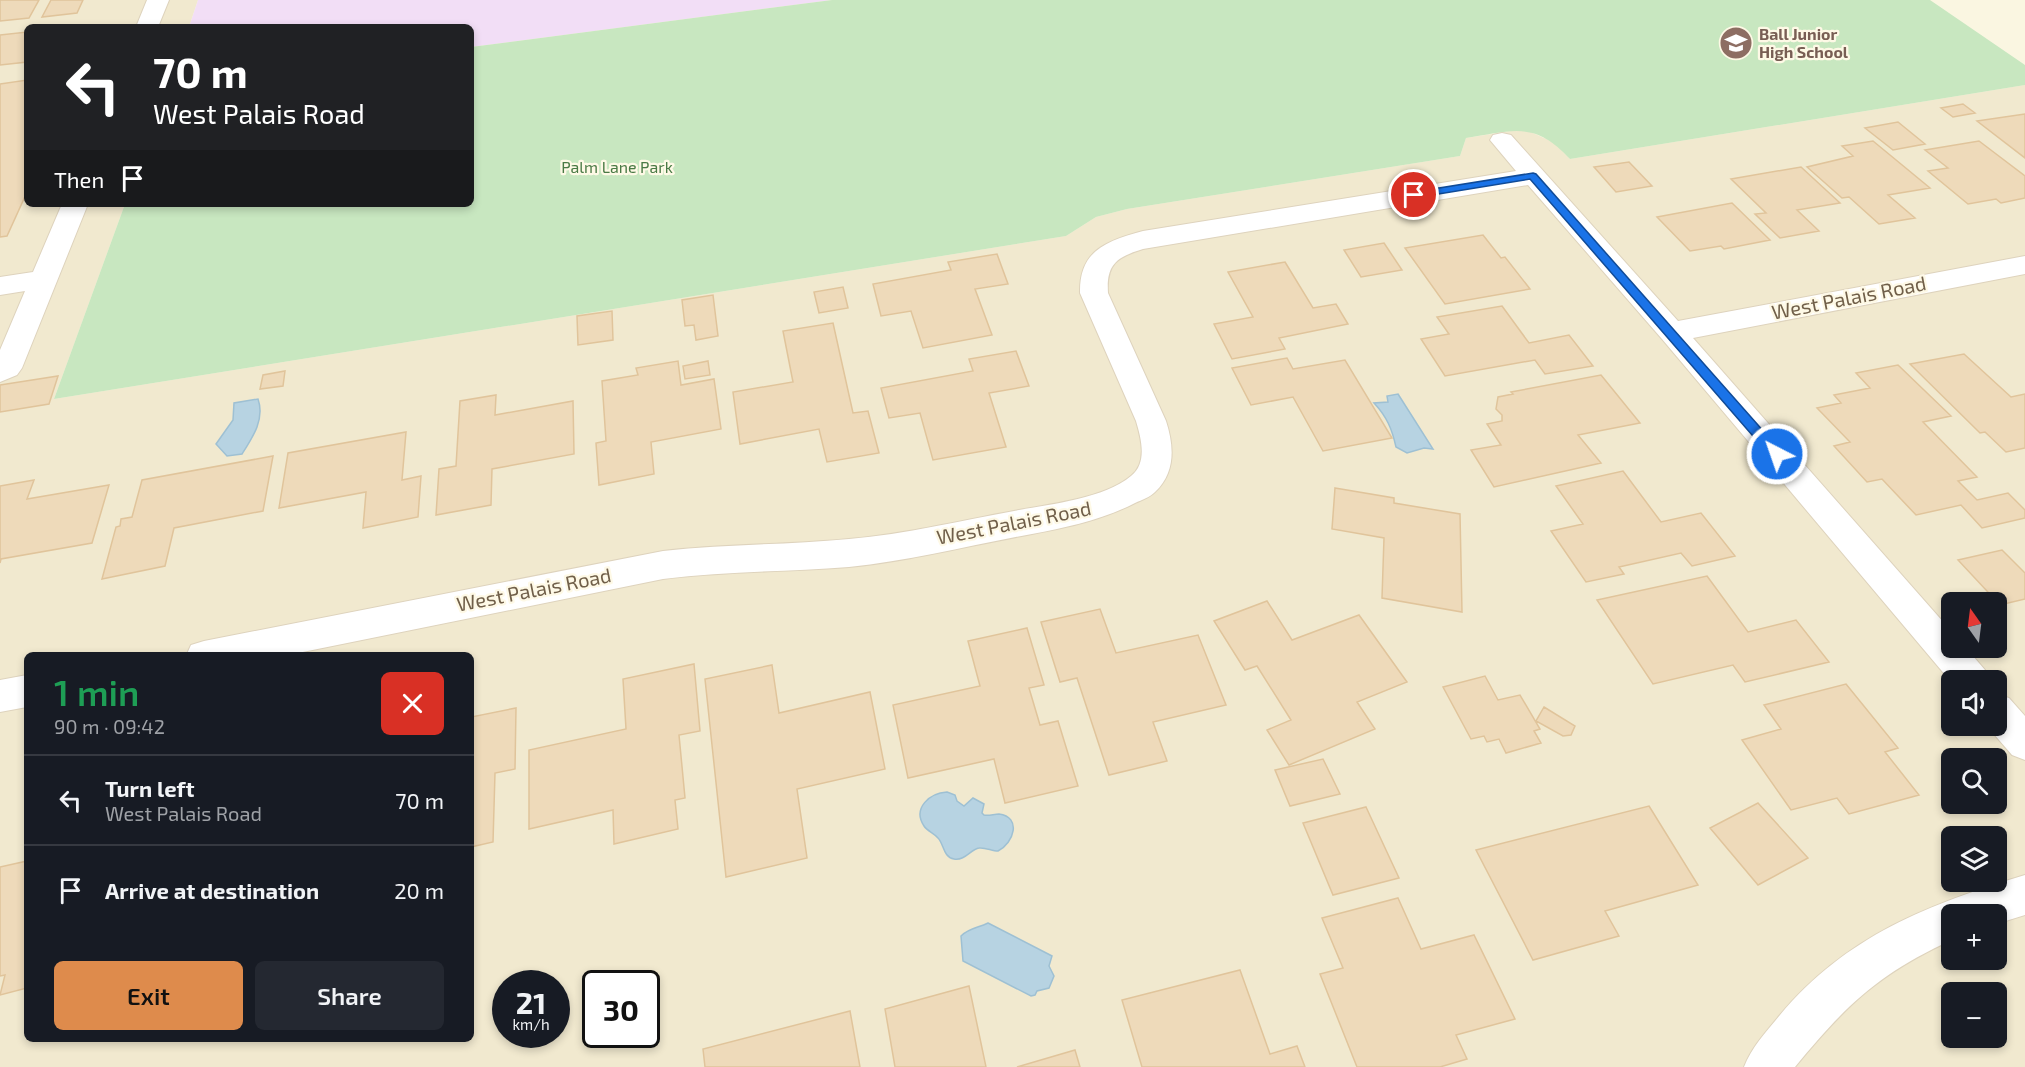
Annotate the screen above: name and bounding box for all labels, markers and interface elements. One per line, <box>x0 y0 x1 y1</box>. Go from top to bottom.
place label: Ball Junior High School <box>1759 24 1849 61</box>
school or university icon: Ball Junior High School <box>1718 25 1754 61</box>
text: 70 m <box>153 46 248 96</box>
icon: left <box>54 48 132 126</box>
text: West Palais Road <box>153 97 365 129</box>
park label: Palm Lane Park <box>561 157 673 176</box>
icon: arrive <box>116 162 149 195</box>
text: Then <box>54 166 104 192</box>
pin <box>1388 169 1439 220</box>
icon: arrive <box>1397 178 1430 211</box>
street label: West Palais Road <box>1770 270 1928 324</box>
position arrow <box>1745 422 1809 486</box>
street label: West Palais Road <box>935 495 1093 549</box>
street label: West Palais Road <box>455 562 613 616</box>
north arrow <box>1941 592 2007 658</box>
map controls <box>1941 592 2007 1048</box>
text: 1 min <box>54 670 139 713</box>
button: sound <box>1941 670 2007 736</box>
button: close <box>381 672 444 735</box>
text: 90 m · 09:42 <box>54 714 165 738</box>
button: search <box>1941 748 2007 814</box>
text: Turn left <box>105 775 194 801</box>
icon: left <box>54 784 87 817</box>
text: 70 m <box>395 787 444 813</box>
text: West Palais Road <box>105 801 262 825</box>
button: layers <box>1941 826 2007 892</box>
icon: arrive <box>54 874 87 907</box>
text: Arrive at destination <box>105 877 319 903</box>
text: 20 m <box>394 877 444 903</box>
button: + <box>1941 904 2007 970</box>
button: Exit <box>54 961 243 1030</box>
button: Share <box>255 961 444 1030</box>
speed limit sign: 30 <box>582 970 660 1048</box>
button: − <box>1941 982 2007 1048</box>
text: 21 <box>516 984 546 1020</box>
text: km/h <box>512 1015 550 1033</box>

